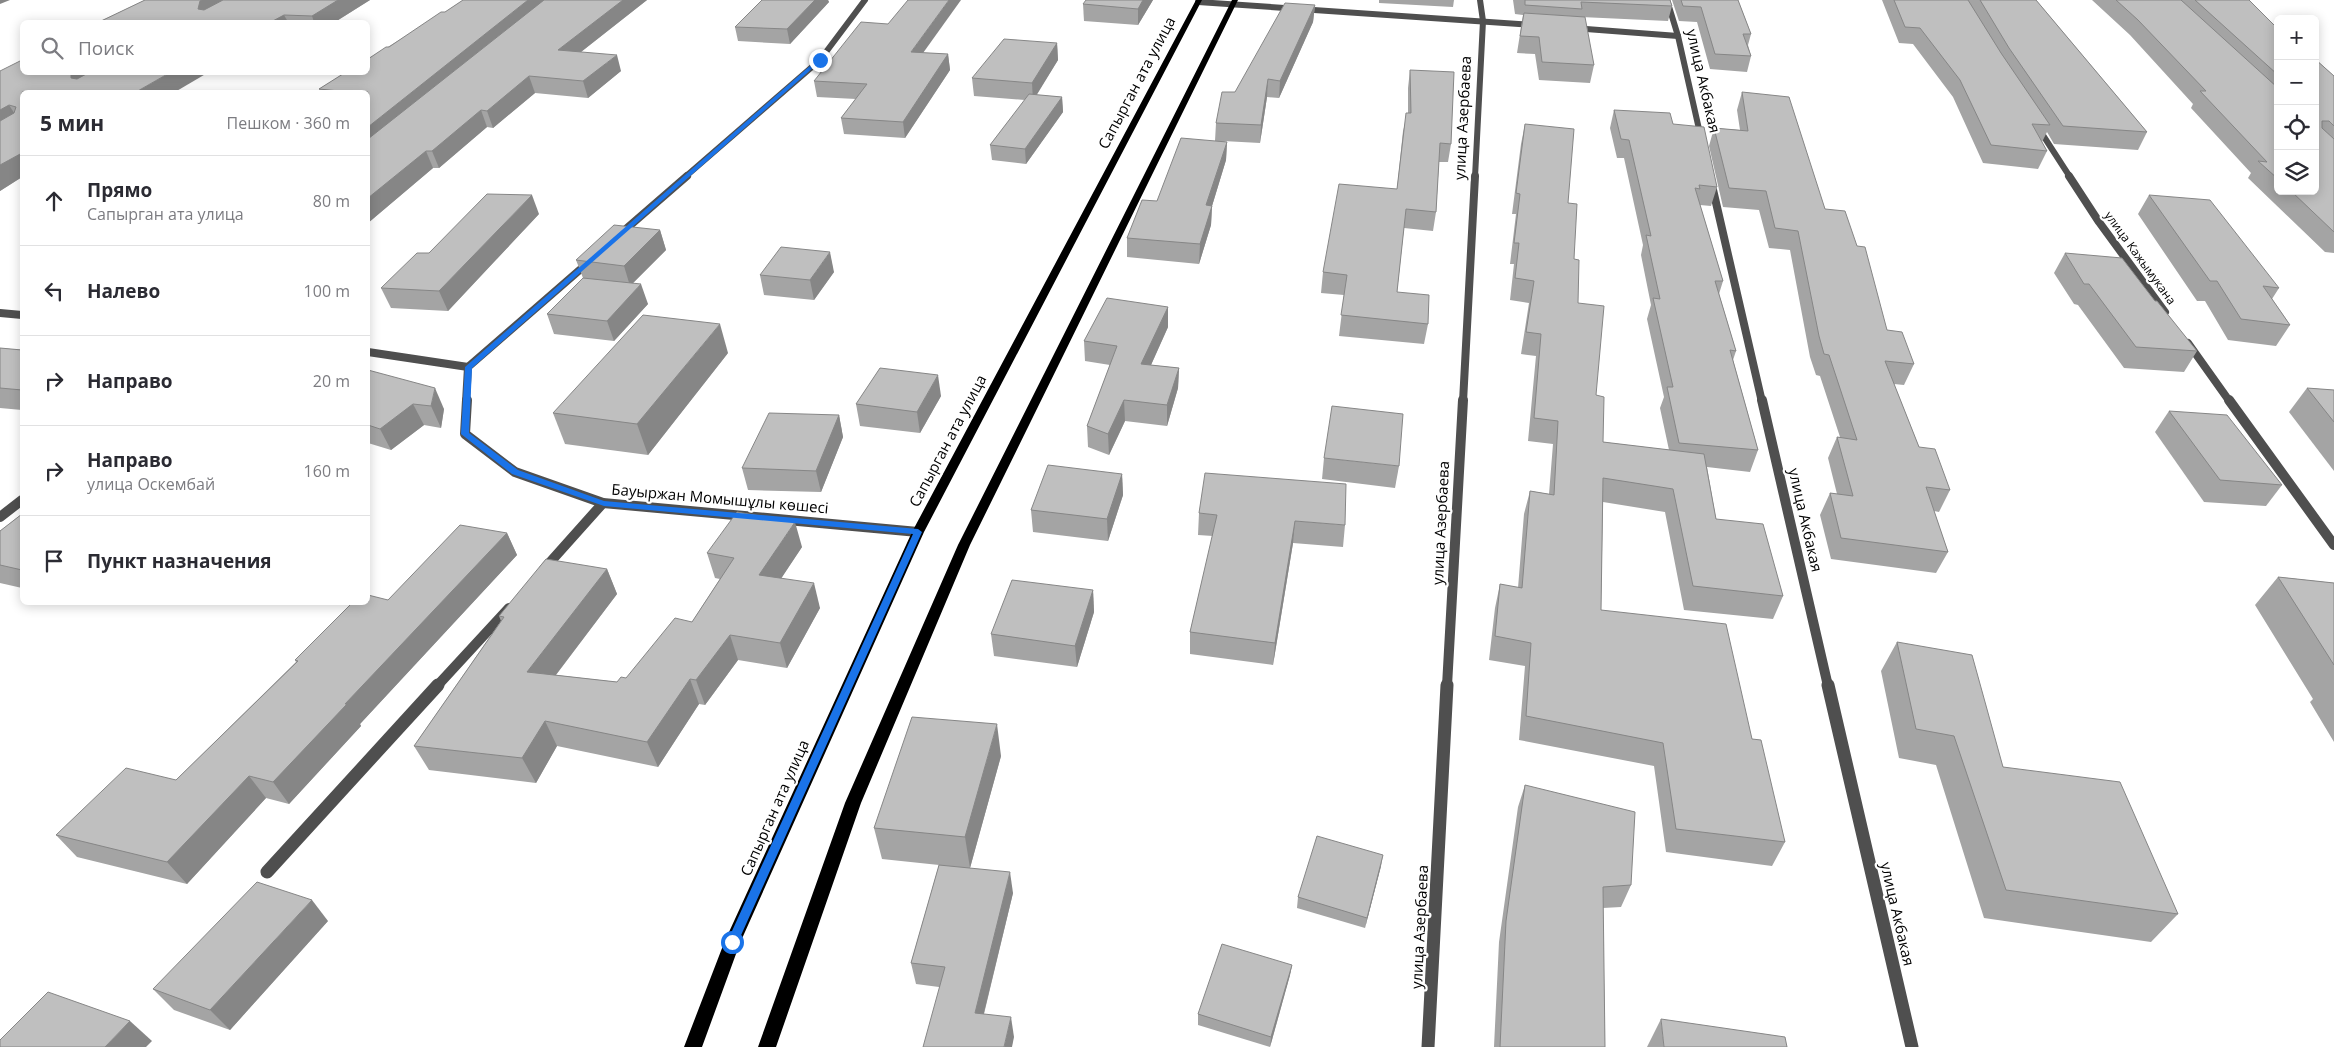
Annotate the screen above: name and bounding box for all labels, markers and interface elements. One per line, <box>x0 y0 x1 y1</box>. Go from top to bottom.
street label: Сапырган ата улица <box>1093 13 1179 152</box>
map controls <box>2274 15 2319 195</box>
button: + <box>2274 15 2319 60</box>
search box <box>20 20 370 75</box>
street label: улица Акбакая <box>1682 27 1726 135</box>
icon: search <box>38 34 66 62</box>
text: Поиск <box>78 35 134 61</box>
route end <box>809 49 832 72</box>
street label: улица Азербаева <box>1449 55 1475 180</box>
button: − <box>2274 60 2319 105</box>
button: locate <box>2274 105 2319 150</box>
text: 5 мин <box>40 109 104 137</box>
text: Пешком · 360 m <box>227 112 350 134</box>
button: layers <box>2274 150 2319 195</box>
text: Прямо <box>87 177 152 203</box>
icon: ahead <box>40 187 68 215</box>
text: 80 m <box>313 190 350 212</box>
text: Сапырган ата улица <box>87 203 244 225</box>
street label: улица Кажымукана <box>2101 207 2180 308</box>
icon: left <box>40 277 68 305</box>
text: Налево <box>87 278 160 304</box>
text: 100 m <box>304 280 350 302</box>
icon: right <box>40 367 68 395</box>
text: Направо <box>87 368 173 394</box>
text: 20 m <box>313 370 350 392</box>
street label: Сапырган ата улица <box>904 371 990 510</box>
text: Направо <box>87 447 173 473</box>
icon: right <box>40 457 68 485</box>
text: 160 m <box>304 460 350 482</box>
street label: улица Азербаева <box>1427 460 1453 585</box>
street label: улица Акбакая <box>1784 466 1828 574</box>
text: улица Оскембай <box>87 473 215 495</box>
street label: Бауыржан Момышұлы көшесі <box>611 479 829 517</box>
icon: arrive <box>40 547 68 575</box>
text: Пункт назначения <box>87 548 272 574</box>
street label: Сапырган ата улица <box>735 736 813 879</box>
street label: улица Акбакая <box>1876 860 1920 968</box>
street label: улица Азербаева <box>1406 864 1432 989</box>
route start <box>721 931 744 954</box>

